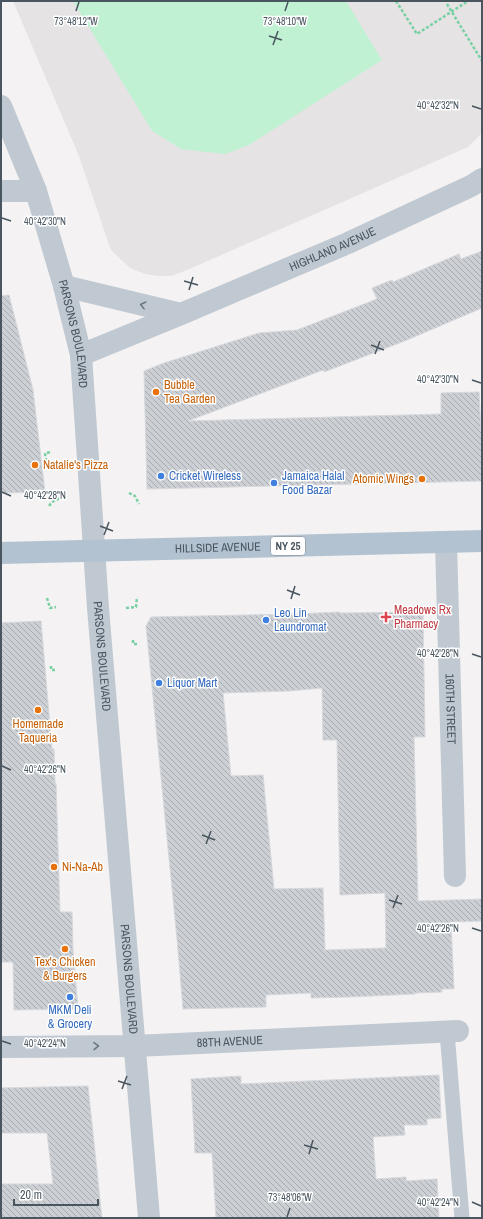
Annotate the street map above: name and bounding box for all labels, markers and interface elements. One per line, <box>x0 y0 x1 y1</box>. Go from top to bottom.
text: 73°48'12"W <box>54 15 98 28</box>
text: 73°48'10"W <box>263 15 307 28</box>
text: 40°42'32"N <box>417 99 459 112</box>
text: 40°42'30"N <box>24 215 66 228</box>
street label: HIGHLAND AVENUE <box>287 223 379 275</box>
street label: PARSONS BOULEVARD <box>55 278 91 389</box>
one-way arrow <box>140 301 147 310</box>
text: 40°42'30"N <box>417 373 459 386</box>
place label: Bubble Tea Garden <box>164 377 215 407</box>
marker: Bubble Tea Garden <box>151 387 161 397</box>
place label: Natalie's Pizza <box>43 457 109 473</box>
marker: Natalie's Pizza <box>30 460 40 470</box>
place label: Cricket Wireless <box>169 468 241 484</box>
place label: Jamaica Halal Food Bazar <box>282 468 344 498</box>
marker: Cricket Wireless <box>156 471 166 481</box>
place label: Atomic Wings <box>352 471 414 487</box>
marker: Atomic Wings <box>417 474 427 484</box>
marker: Jamaica Halal Food Bazar <box>269 478 279 488</box>
text: 40°42'28"N <box>24 489 66 502</box>
road number: NY 25 <box>271 537 305 555</box>
street label: HILLSIDE AVENUE <box>175 539 261 557</box>
street label: PARSONS BOULEVARD <box>90 601 115 712</box>
place label: Meadows Rx Pharmacy <box>394 602 451 632</box>
place label: Leo Lin Laundromat <box>274 605 327 635</box>
marker: Meadows Rx Pharmacy <box>381 612 391 622</box>
marker: Leo Lin Laundromat <box>261 615 271 625</box>
text: 40°42'28"N <box>417 647 459 660</box>
street label: 160TH STREET <box>442 673 459 745</box>
place label: Liquor Mart <box>167 675 218 691</box>
marker: Liquor Mart <box>154 678 164 688</box>
marker: Homemade Taqueria <box>33 705 43 715</box>
place label: Homemade Taqueria <box>13 716 63 746</box>
text: 40°42'26"N <box>24 763 66 776</box>
place label: Ni-Na-Ab <box>62 859 103 875</box>
marker: Ni-Na-Ab <box>49 862 59 872</box>
text: 40°42'26"N <box>417 922 459 935</box>
street label: PARSONS BOULEVARD <box>116 923 142 1035</box>
marker: Tex's Chicken & Burgers <box>60 944 70 954</box>
place label: Tex's Chicken & Burgers <box>35 954 95 984</box>
marker: MKM Deli & Grocery <box>65 992 75 1002</box>
place label: MKM Deli & Grocery <box>48 1002 92 1032</box>
street label: 88TH AVENUE <box>197 1032 263 1051</box>
text: 40°42'24"N <box>24 1037 66 1050</box>
one-way arrow <box>93 1042 99 1050</box>
scale bar <box>14 1181 98 1207</box>
text: 20 m <box>20 1187 42 1203</box>
text: 73°48'06"W <box>268 1191 312 1204</box>
text: 40°42'24"N <box>417 1196 459 1209</box>

